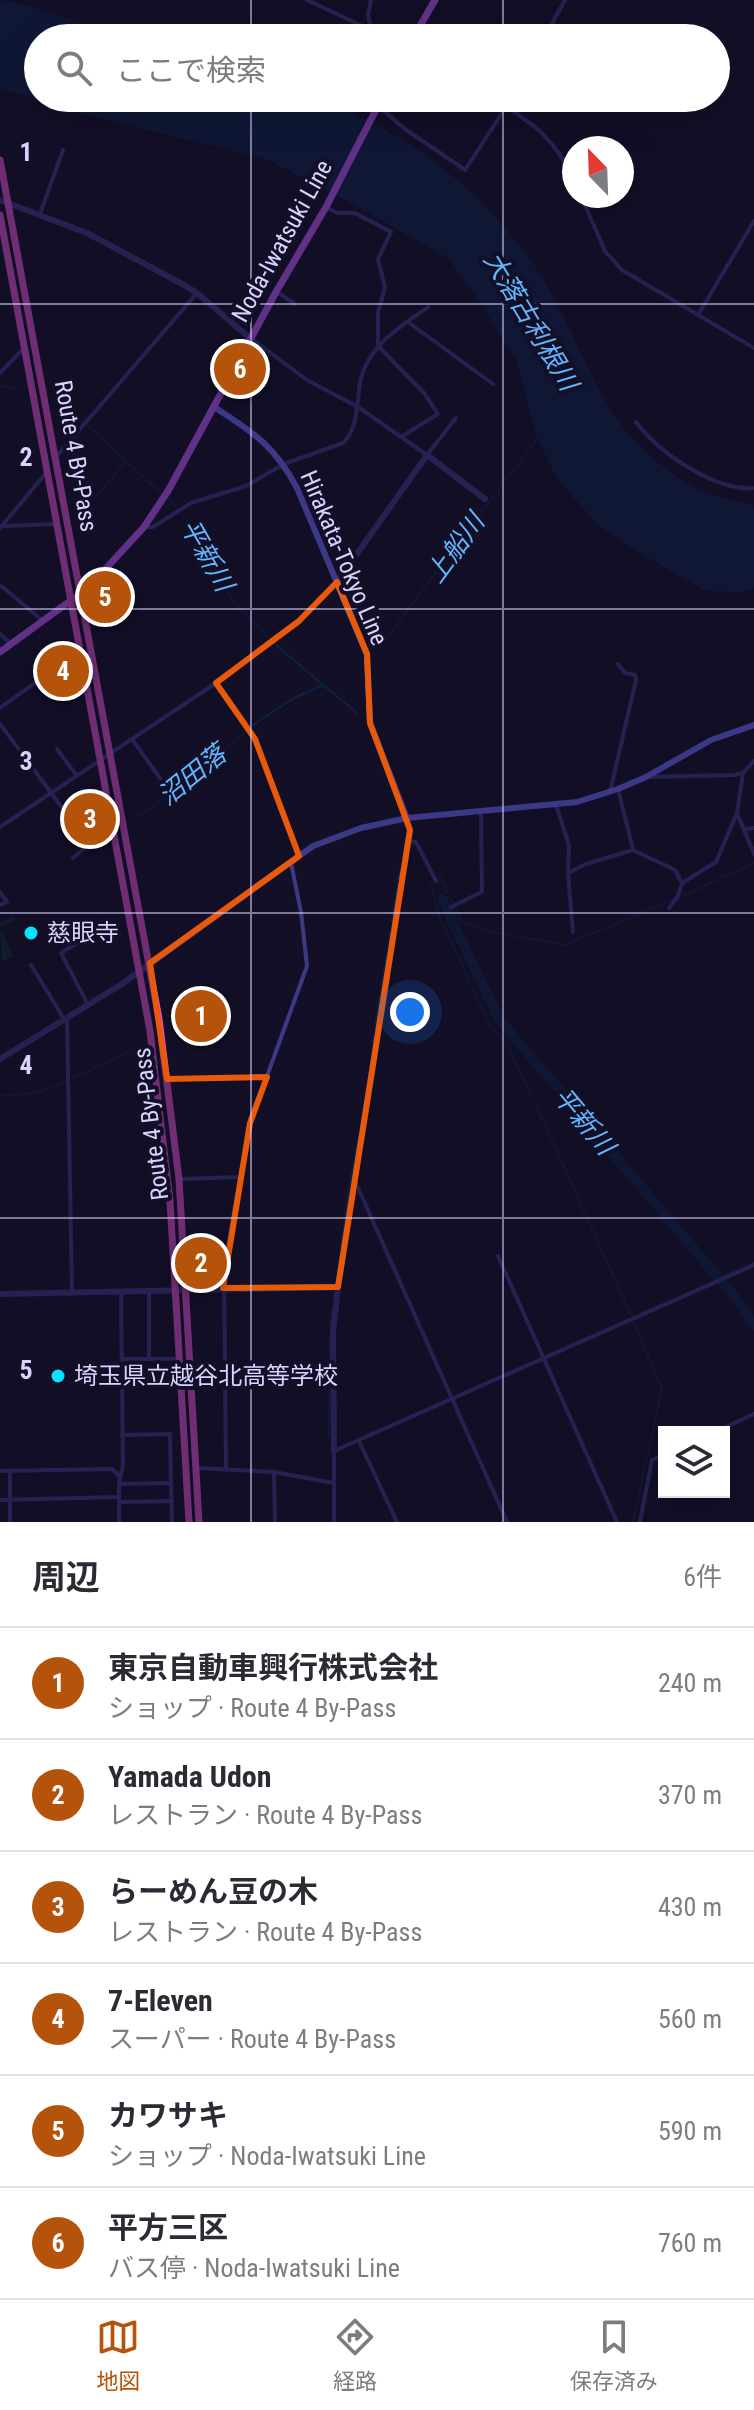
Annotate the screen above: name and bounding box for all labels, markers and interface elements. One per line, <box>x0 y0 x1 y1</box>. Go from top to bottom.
search box <box>24 24 730 112</box>
icon: search <box>52 46 96 90</box>
text: ここで検索 <box>116 53 266 88</box>
north arrow <box>562 136 634 208</box>
text: 1 <box>19 137 33 167</box>
street label: Noda-Iwatsuki Line <box>226 155 338 327</box>
water label: 大落古利根川 <box>478 246 586 398</box>
pin: 6 <box>214 339 266 399</box>
street label: Route 4 By-Pass <box>49 378 103 534</box>
text: 2 <box>19 442 33 472</box>
street label: Hirakata-Tokyo Line <box>295 466 393 650</box>
water label: 上船川 <box>420 505 492 588</box>
water label: 平新川 <box>175 514 241 599</box>
pin: 5 <box>79 567 131 627</box>
pin: 4 <box>37 641 89 701</box>
water label: 沼田落 <box>152 736 235 811</box>
text: 3 <box>19 746 33 776</box>
pin: 3 <box>64 789 116 849</box>
place label: 慈眼寺 <box>47 919 119 947</box>
marker: 慈眼寺 <box>22 924 40 942</box>
pin: 1 <box>175 986 227 1046</box>
your location <box>390 992 430 1032</box>
street label: Route 4 By-Pass <box>128 1046 174 1202</box>
text: 4 <box>19 1050 33 1080</box>
water label: 平新川 <box>547 1081 622 1163</box>
pin: 2 <box>175 1233 227 1293</box>
text: 5 <box>19 1355 33 1385</box>
place label: 埼玉県立越谷北高等学校 <box>74 1362 338 1390</box>
marker: 埼玉県立越谷北高等学校 <box>49 1367 67 1385</box>
map controls <box>658 1426 730 1498</box>
button: layers <box>658 1426 730 1498</box>
text: 周辺 <box>32 1557 100 1597</box>
text: 6件 <box>683 1562 722 1592</box>
text: 東京自動車興行株式会社 <box>108 1650 438 1685</box>
text: 1 <box>51 1668 65 1698</box>
text: 240 m <box>658 1668 722 1698</box>
text: ショップ · Route 4 By-Pass <box>108 1693 396 1723</box>
text: Yamada Udon <box>108 1759 271 1794</box>
text: 2 <box>51 1780 65 1810</box>
text: 370 m <box>658 1780 722 1810</box>
text: レストラン · Route 4 By-Pass <box>108 1800 422 1830</box>
text: らーめん豆の木 <box>108 1874 318 1909</box>
text: 3 <box>51 1892 65 1922</box>
text: 430 m <box>658 1892 722 1922</box>
text: レストラン · Route 4 By-Pass <box>108 1917 422 1947</box>
text: 7-Eleven <box>108 1983 213 2018</box>
text: 4 <box>51 2004 65 2034</box>
text: 560 m <box>658 2004 722 2034</box>
text: スーパー · Route 4 By-Pass <box>108 2024 396 2054</box>
text: カワサキ <box>108 2098 228 2133</box>
text: 5 <box>51 2116 65 2146</box>
text: 590 m <box>658 2116 722 2146</box>
text: ショップ · Noda-Iwatsuki Line <box>108 2141 426 2171</box>
text: 平方三区 <box>108 2210 228 2245</box>
text: 6 <box>51 2228 65 2258</box>
text: 760 m <box>658 2228 722 2258</box>
text: バス停 · Noda-Iwatsuki Line <box>108 2253 400 2283</box>
tab: 地図 <box>96 2315 140 2395</box>
tab: 経路 <box>333 2315 377 2395</box>
tab: 保存済み <box>570 2315 658 2395</box>

